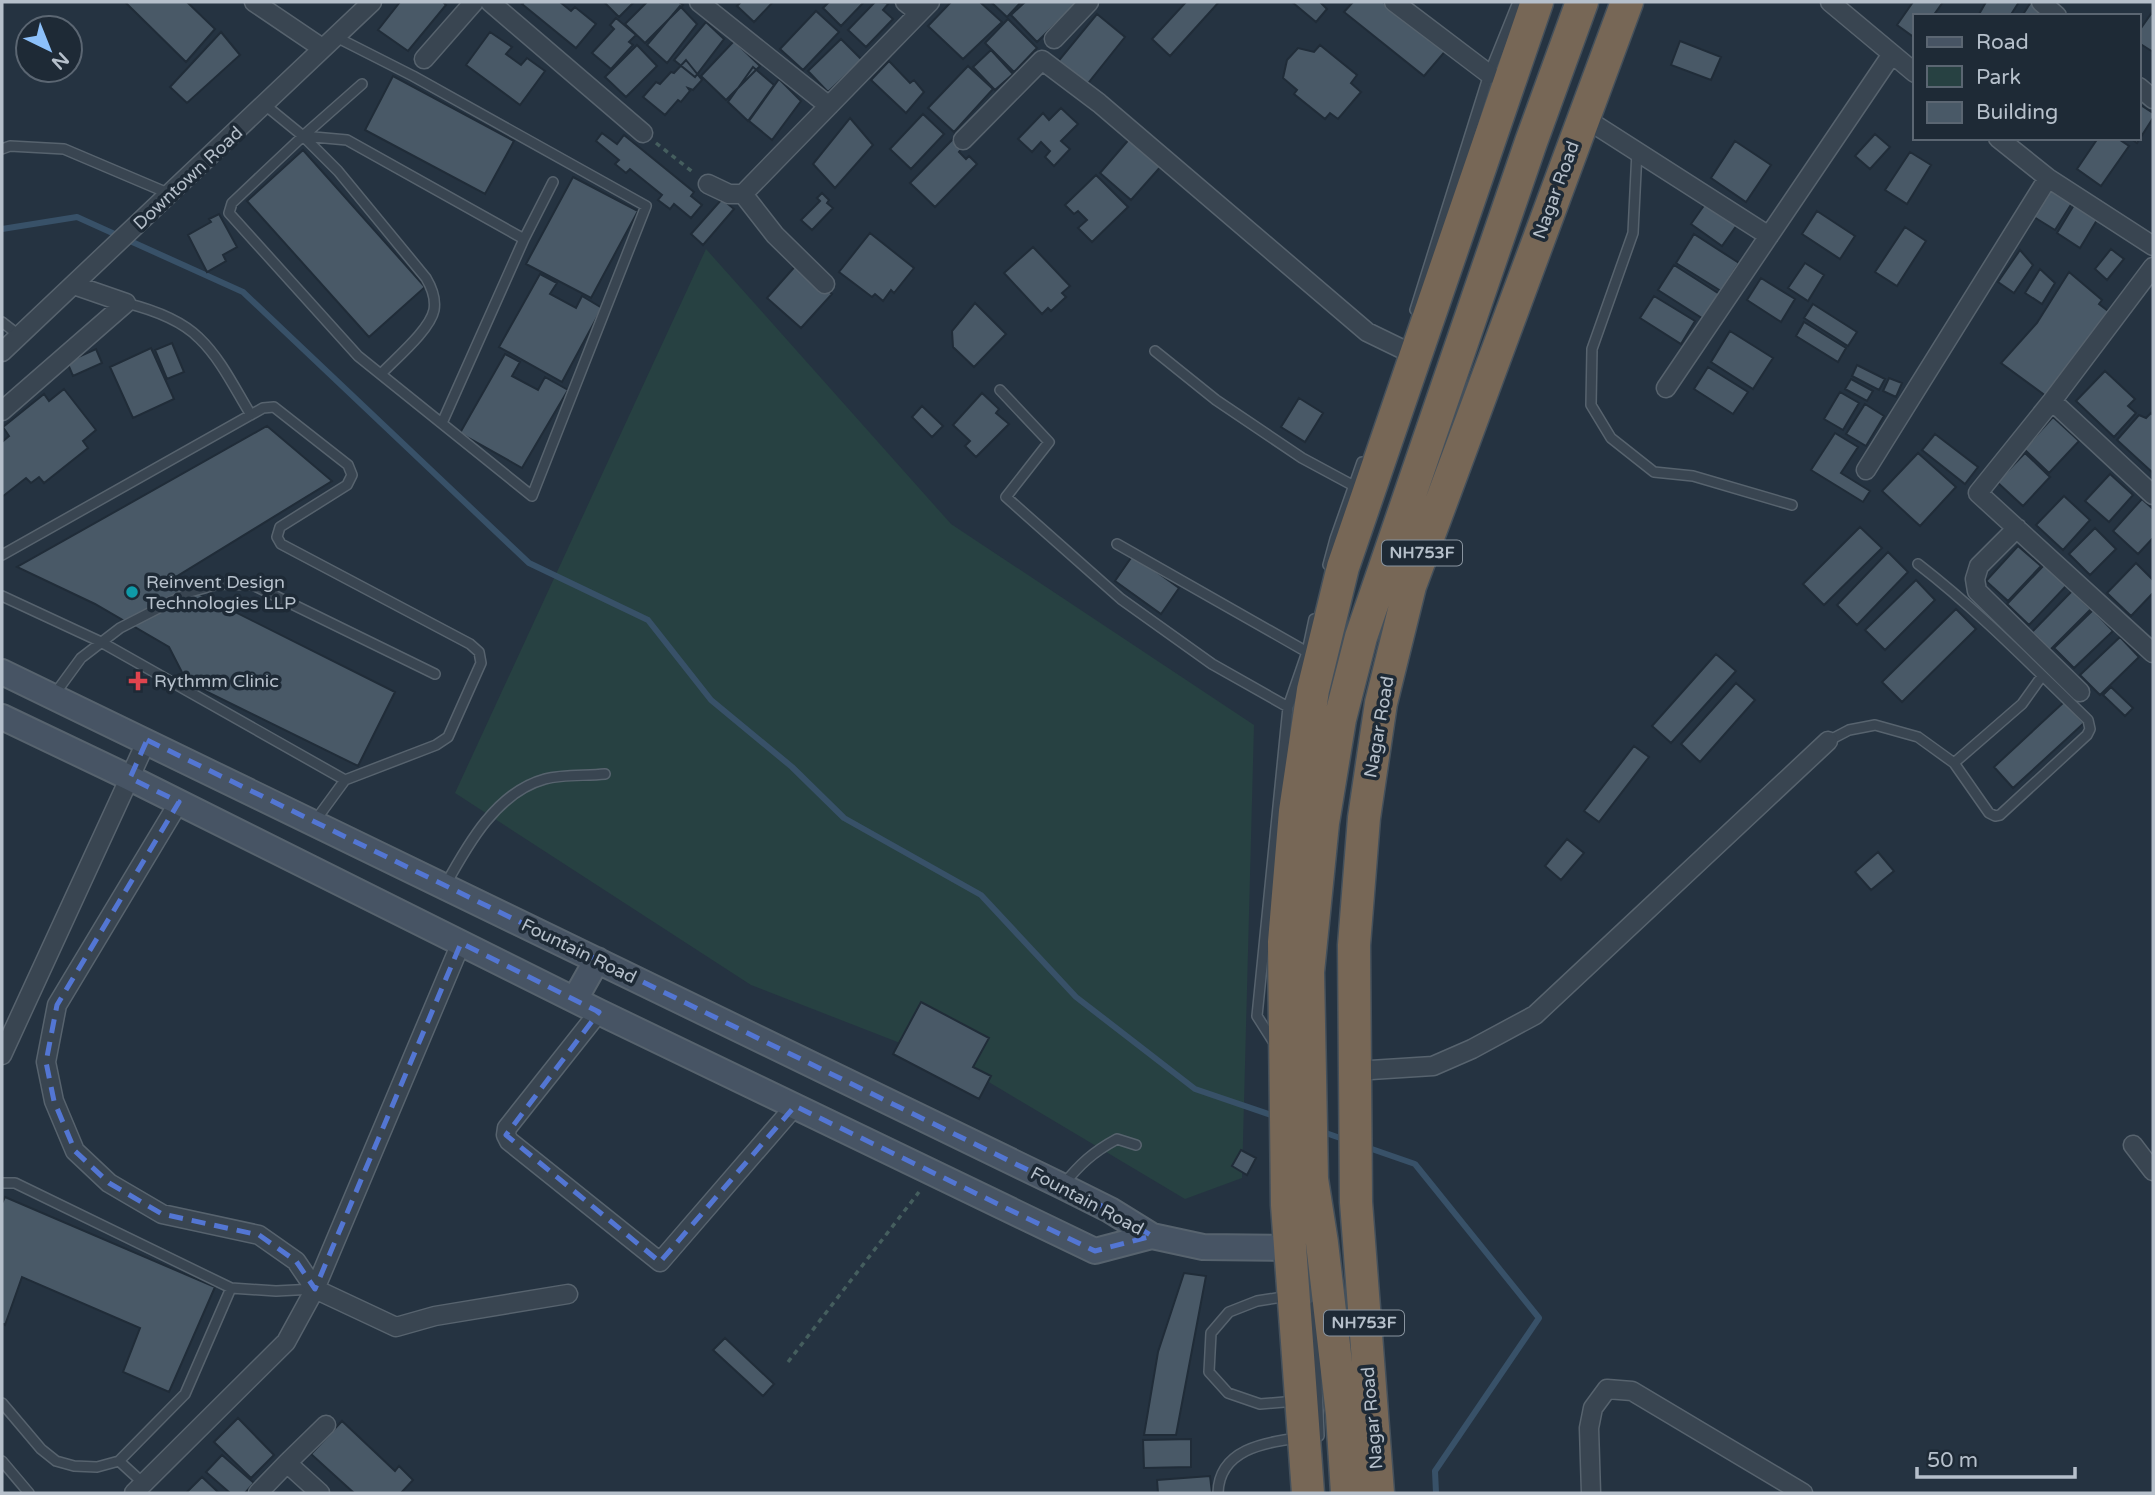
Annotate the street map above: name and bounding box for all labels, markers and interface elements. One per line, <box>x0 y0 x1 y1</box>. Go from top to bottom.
north arrow <box>14 14 84 84</box>
legend <box>1913 14 2141 140</box>
text: Road <box>1976 30 2029 55</box>
text: N <box>47 47 73 74</box>
text: Park <box>1976 65 2021 90</box>
text: Building <box>1976 100 2058 125</box>
street label: Downtown Road <box>129 122 247 234</box>
street label: Nagar Road <box>1528 138 1584 242</box>
road number: NH753F <box>1382 540 1462 566</box>
place label: Reinvent Design Technologies LLP <box>146 571 296 614</box>
marker: Reinvent Design Technologies LLP <box>124 584 140 600</box>
place label: Rythmm Clinic <box>154 670 279 692</box>
marker: Rythmm Clinic <box>128 671 148 691</box>
street label: Nagar Road <box>1359 674 1399 780</box>
street label: Fountain Road <box>518 914 640 988</box>
street label: Fountain Road <box>1027 1162 1147 1240</box>
road number: NH753F <box>1324 1310 1404 1336</box>
street label: Nagar Road <box>1357 1366 1387 1470</box>
scale bar <box>1917 1436 2074 1480</box>
text: 50 m <box>1927 1448 1978 1473</box>

